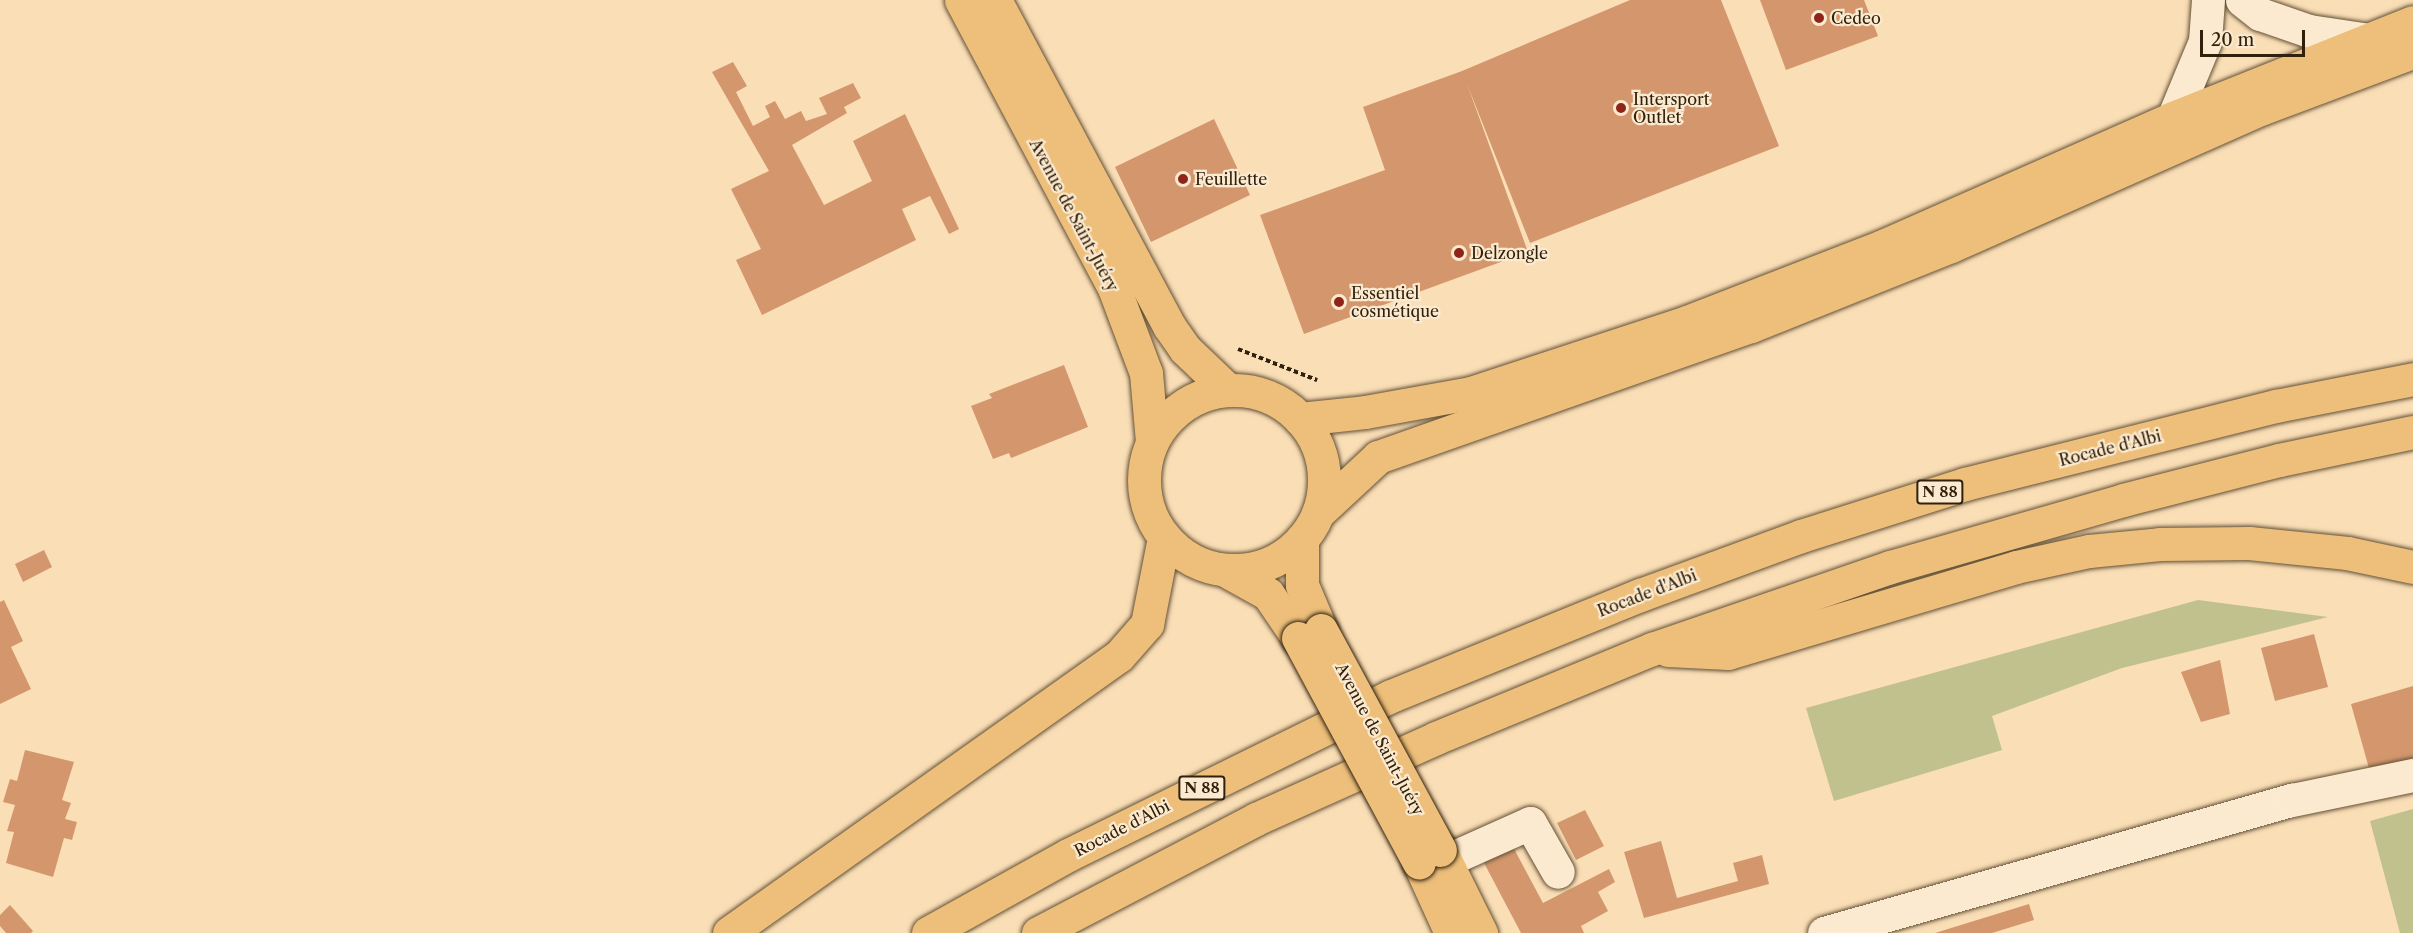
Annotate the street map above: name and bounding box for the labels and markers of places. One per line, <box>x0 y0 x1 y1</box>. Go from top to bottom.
place label: Cedeo <box>1831 8 1881 28</box>
marker: Cedeo <box>1812 11 1826 25</box>
place label: Intersport Outlet <box>1633 89 1709 127</box>
marker: Intersport Outlet <box>1614 101 1628 115</box>
place label: Feuillette <box>1195 169 1267 189</box>
marker: Feuillette <box>1176 172 1190 186</box>
place label: Delzongle <box>1471 243 1548 263</box>
marker: Delzongle <box>1452 246 1466 260</box>
place label: Essentiel cosmétique <box>1351 283 1439 321</box>
marker: Essentiel cosmétique <box>1332 295 1346 309</box>

